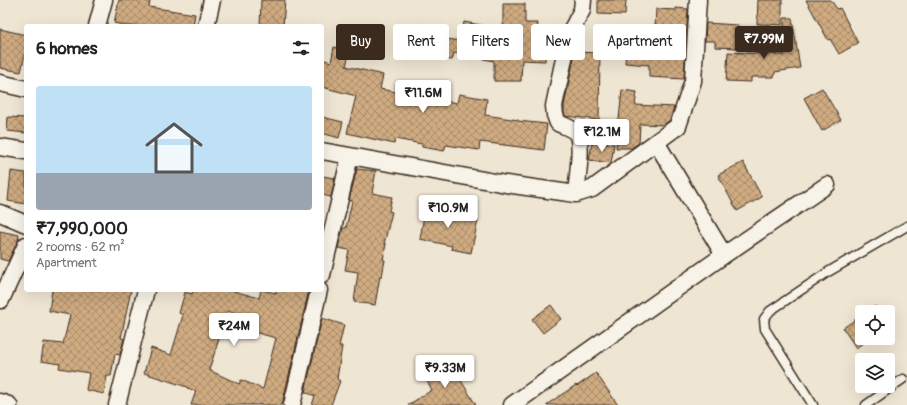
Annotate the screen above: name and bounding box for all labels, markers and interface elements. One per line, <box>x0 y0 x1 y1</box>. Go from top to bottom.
chip: Buy <box>336 24 385 60</box>
chip: Rent <box>393 24 449 60</box>
chip: Filters <box>457 24 523 60</box>
chip: New <box>531 24 585 60</box>
chip: Apartment <box>593 24 686 60</box>
pin: ₹7.99M <box>731 26 797 60</box>
text: ₹7.99M <box>744 31 784 47</box>
icon: filters <box>290 37 312 59</box>
text: 6 homes <box>36 38 97 59</box>
pin: ₹11.6M <box>390 80 456 114</box>
text: ₹11.6M <box>404 85 442 101</box>
icon: home <box>138 112 210 184</box>
pin: ₹12.1M <box>569 119 635 153</box>
text: ₹12.1M <box>583 124 621 140</box>
pin: ₹10.9M <box>415 195 481 229</box>
text: ₹10.9M <box>428 200 468 216</box>
text: ₹7,990,000 <box>36 218 128 239</box>
text: 2 rooms · 62 m² <box>36 239 125 255</box>
text: Apartment <box>36 255 97 271</box>
map controls <box>855 305 895 393</box>
button: locate <box>855 305 895 345</box>
pin: ₹24M <box>210 313 258 347</box>
text: ₹24M <box>218 318 250 334</box>
button: layers <box>855 353 895 393</box>
pin: ₹9.33M <box>412 355 478 389</box>
text: ₹9.33M <box>424 360 466 376</box>

